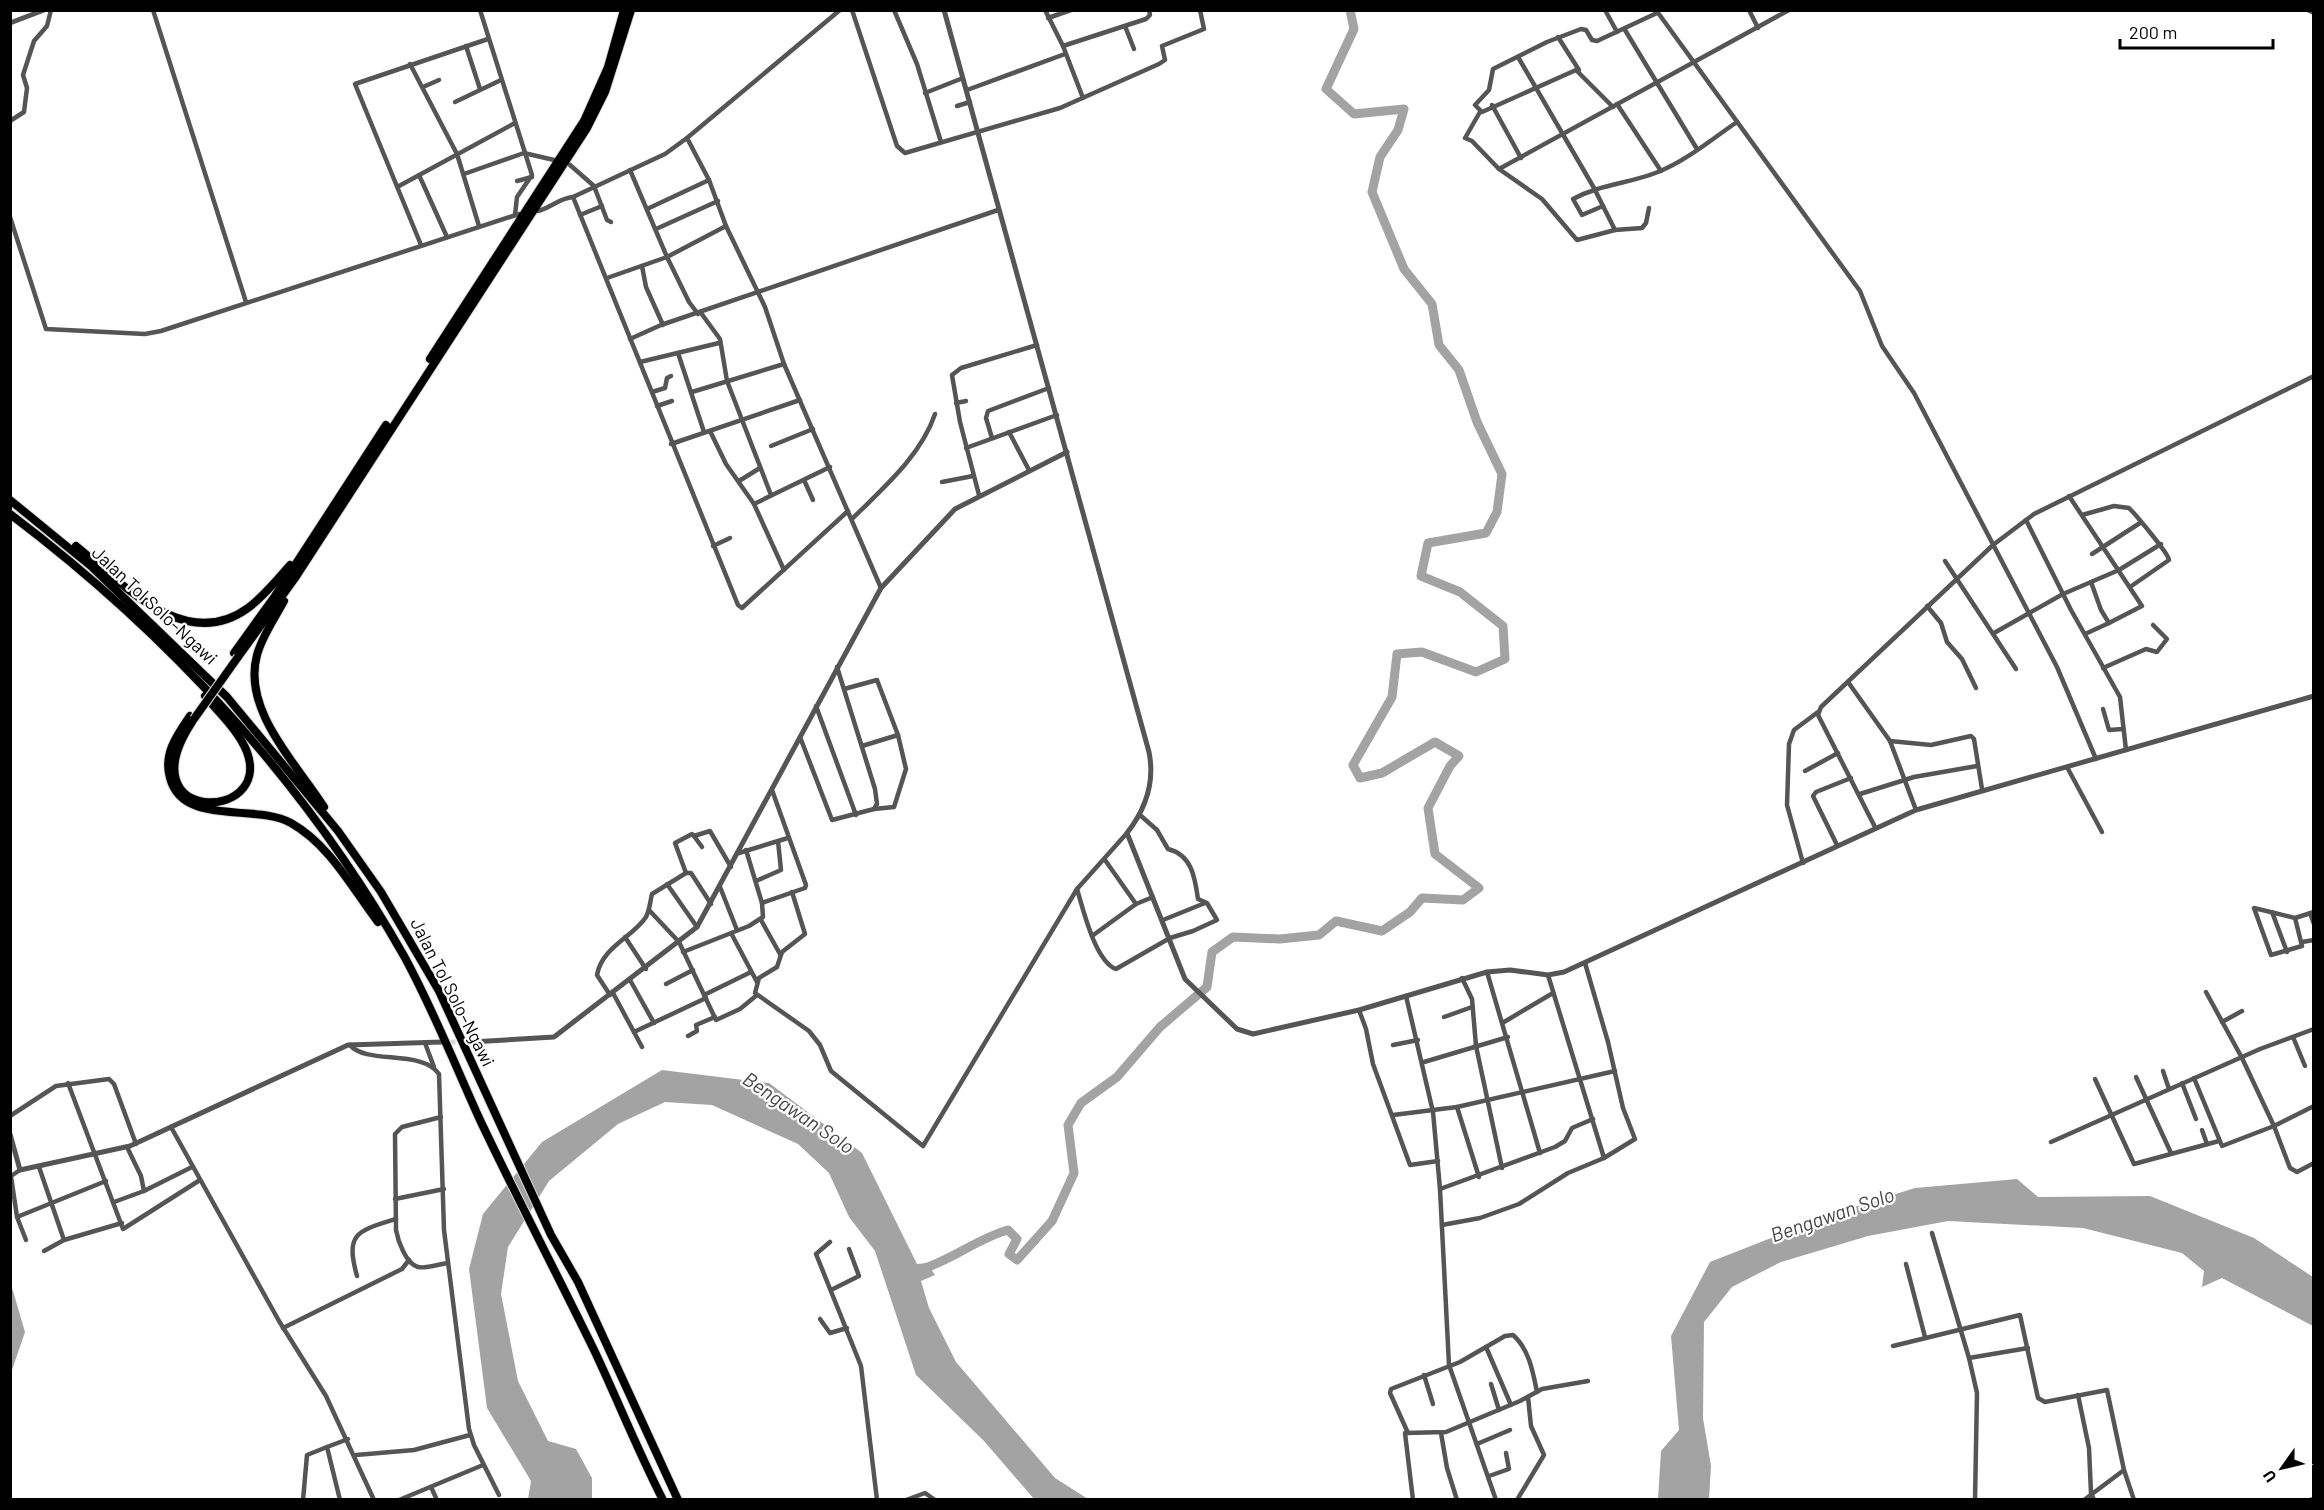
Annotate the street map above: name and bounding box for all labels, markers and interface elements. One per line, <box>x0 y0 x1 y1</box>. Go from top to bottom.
scale bar <box>2120 12 2273 50</box>
text: 200 m <box>2129 21 2177 43</box>
street label: Jalan Tol Solo–Ngawi <box>88 541 222 669</box>
street label: Jalan Tol Solo–Ngawi <box>406 914 500 1070</box>
water label: Bengawan Solo <box>739 1066 859 1158</box>
water label: Bengawan Solo <box>1767 1182 1897 1246</box>
north arrow <box>2252 1438 2312 1498</box>
text: U <box>2258 1467 2280 1486</box>

